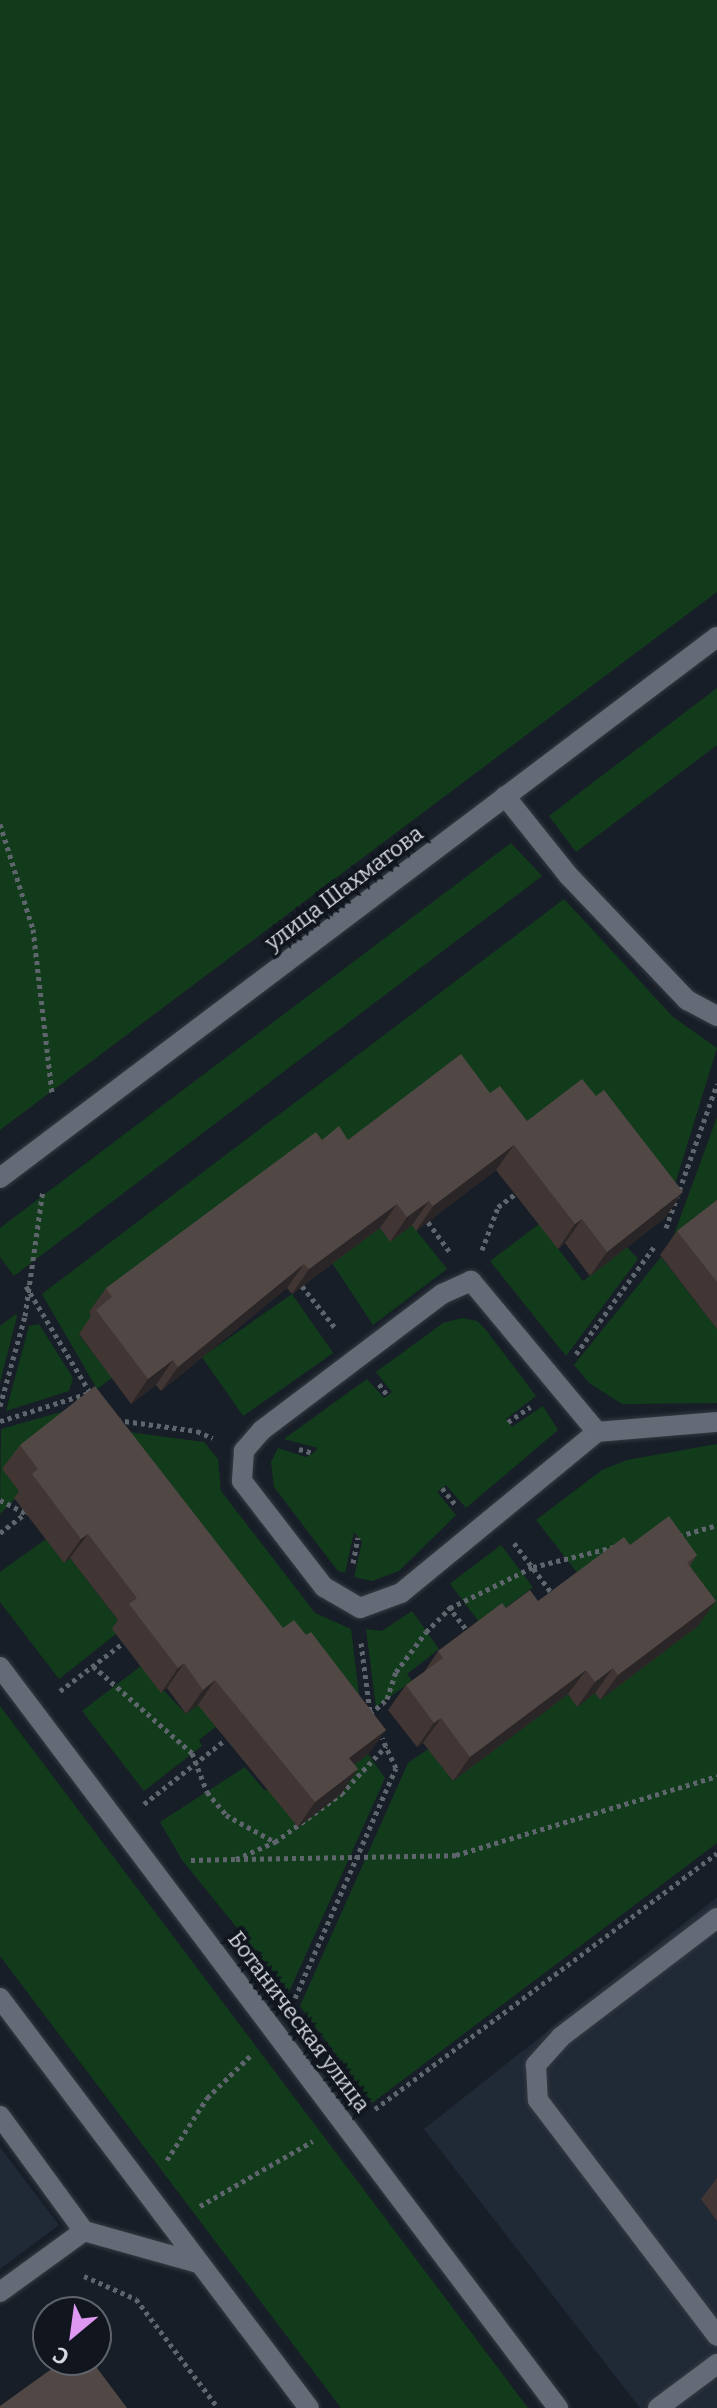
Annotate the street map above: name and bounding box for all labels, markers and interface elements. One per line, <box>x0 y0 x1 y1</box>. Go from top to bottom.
street label: улица Шахматова <box>260 820 428 956</box>
street label: Ботаническая улица <box>222 1926 376 2118</box>
north arrow <box>32 2296 112 2376</box>
text: С <box>48 2341 74 2371</box>

